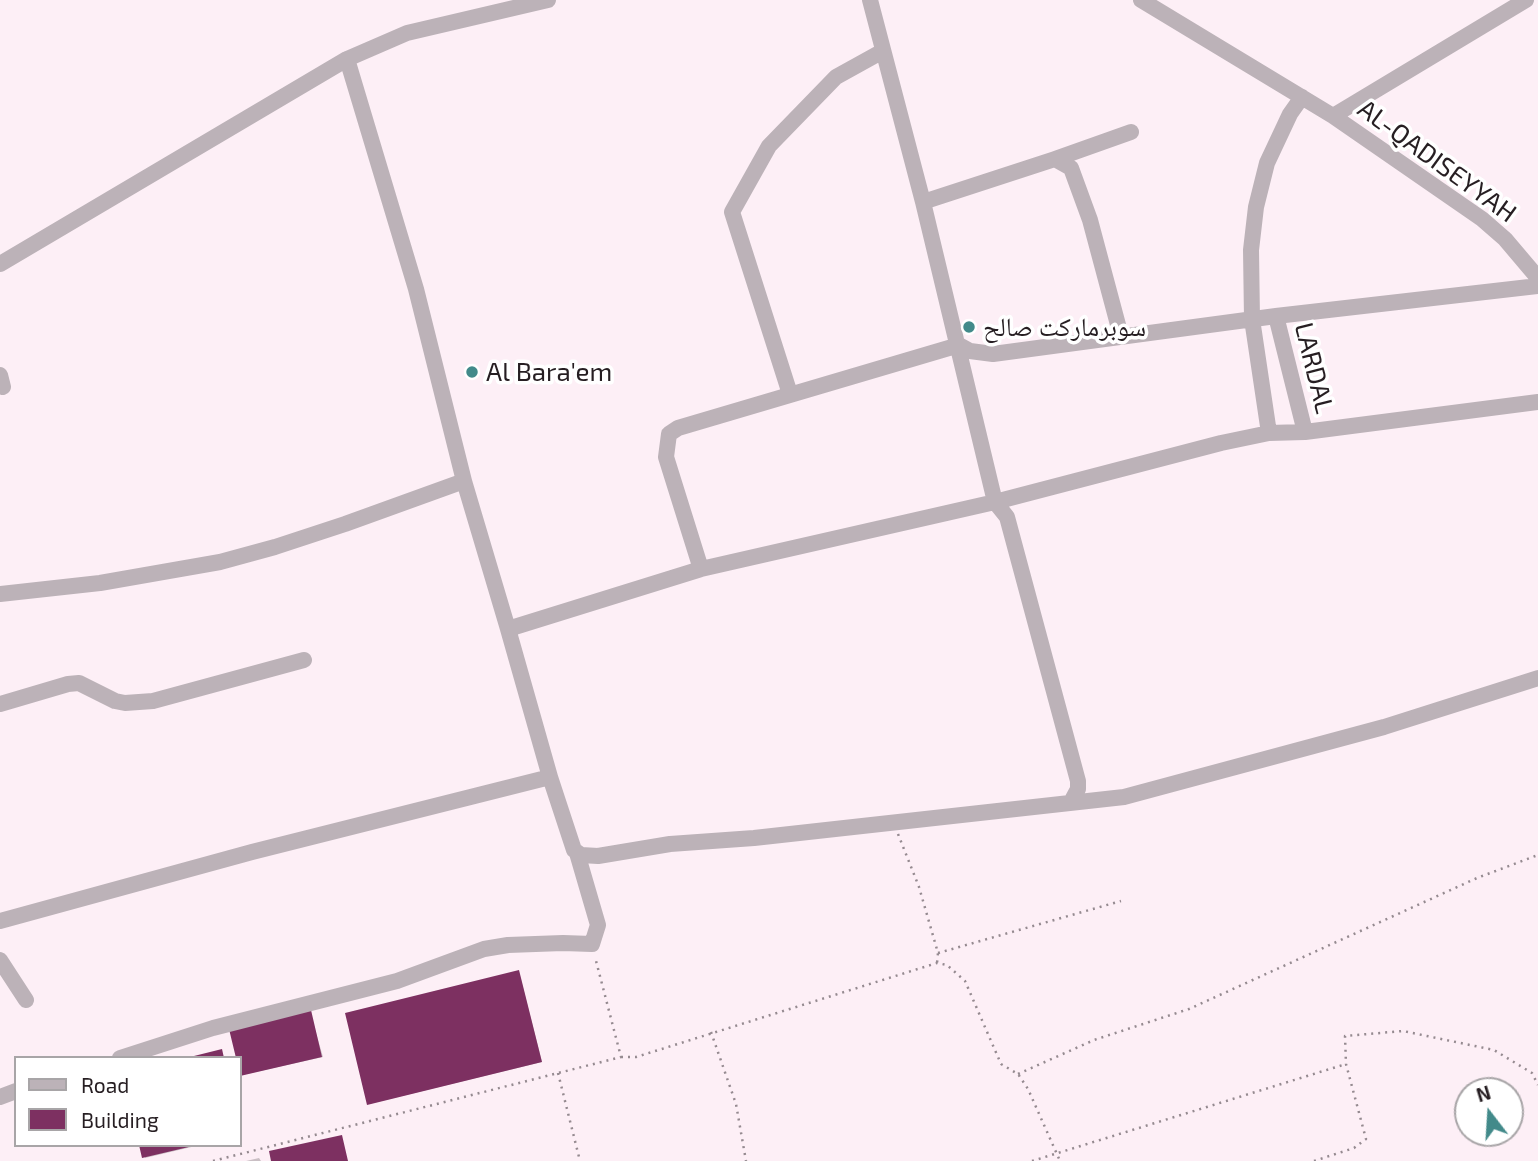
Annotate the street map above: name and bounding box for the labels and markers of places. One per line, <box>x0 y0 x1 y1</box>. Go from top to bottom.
place label: سوبرماركت صالح <box>983 311 1146 343</box>
marker: سوبرماركت صالح <box>961 319 977 335</box>
place label: Al Bara'em <box>486 356 612 388</box>
marker: Al Bara'em <box>464 364 480 380</box>

